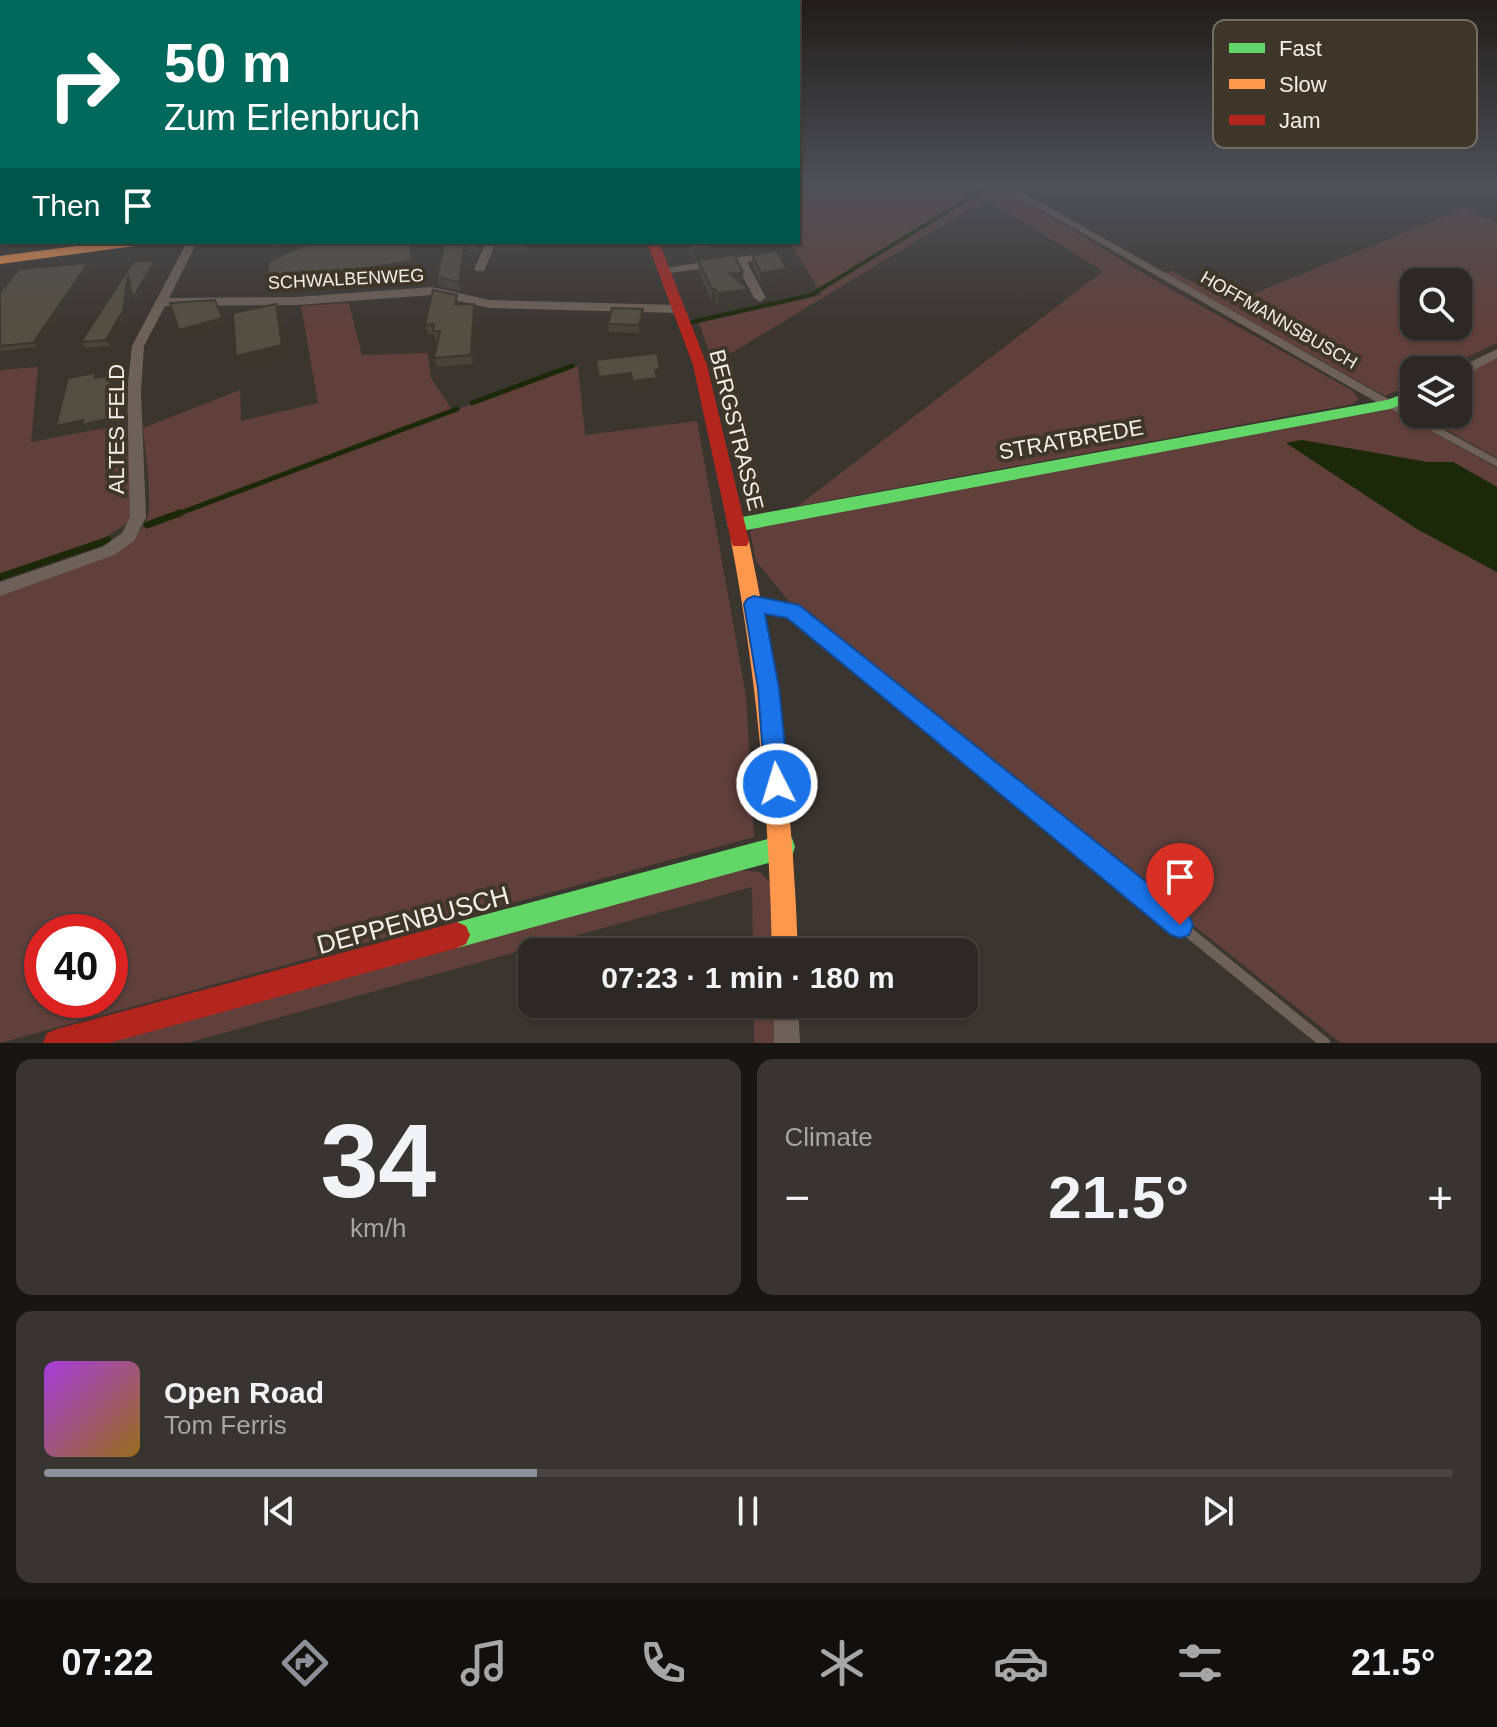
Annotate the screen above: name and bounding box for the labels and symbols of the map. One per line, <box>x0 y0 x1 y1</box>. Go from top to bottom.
legend <box>1213 20 1477 148</box>
text: Fast <box>1279 36 1322 61</box>
text: Slow <box>1279 72 1327 97</box>
text: Jam <box>1279 108 1321 133</box>
street label: SCHWALBENWEG <box>267 265 425 293</box>
street label: HOFFMANNSBUSCH <box>1197 267 1361 373</box>
street label: BERGSTRASSE <box>704 347 769 513</box>
street label: ALTES FELD <box>104 364 129 494</box>
street label: STRATBREDE <box>997 414 1145 465</box>
position arrow <box>735 742 819 826</box>
pin <box>1146 843 1214 925</box>
street label: DEPPENBUSCH <box>314 880 512 960</box>
speed limit sign: 40 <box>24 914 128 1018</box>

